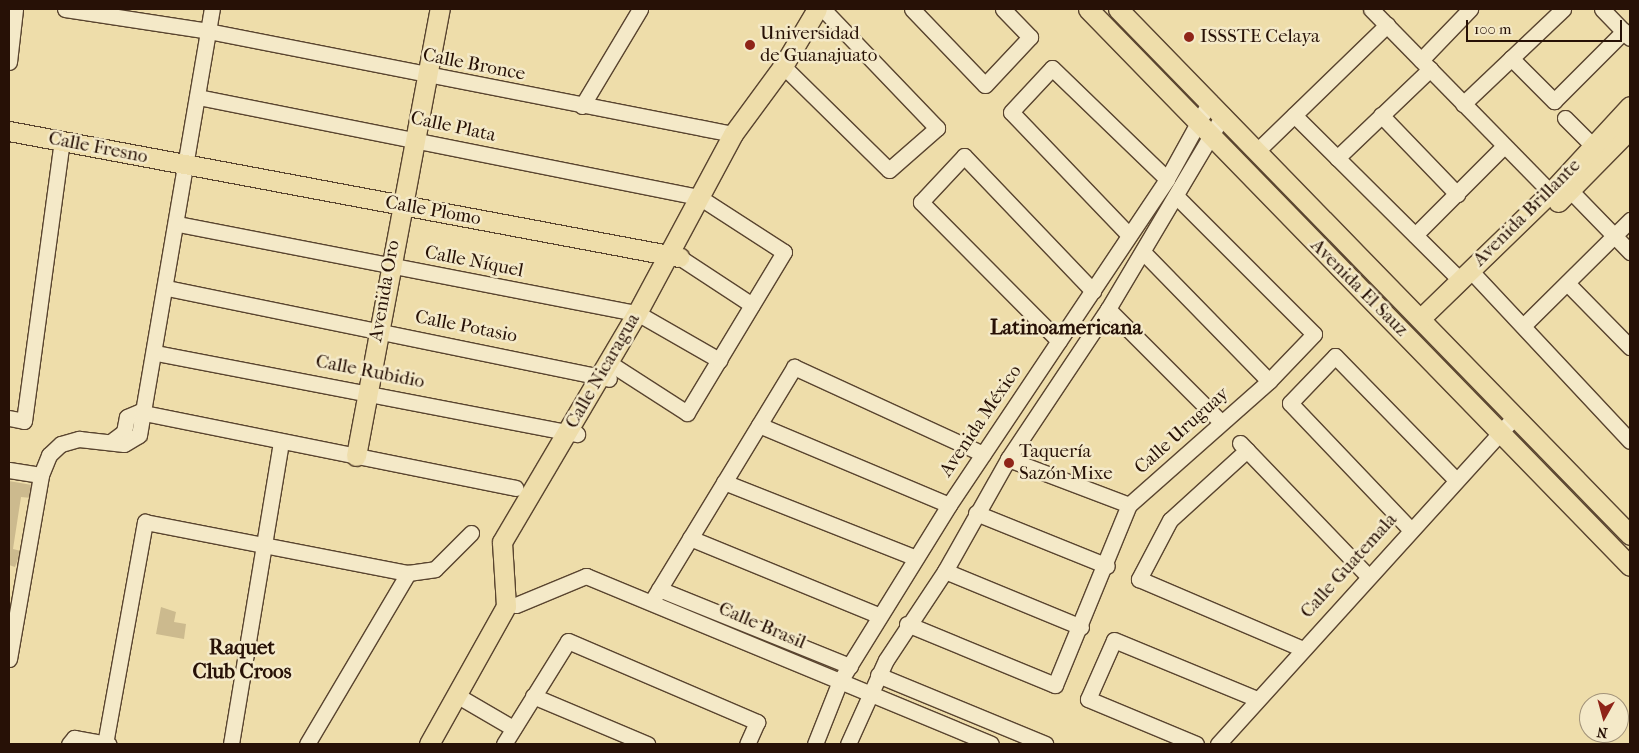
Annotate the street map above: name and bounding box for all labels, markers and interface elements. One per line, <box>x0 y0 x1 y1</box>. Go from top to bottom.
scale bar <box>1469 10 1625 42</box>
text: 100 m <box>1474 20 1512 38</box>
place label: Universidad de Guanajuato <box>760 23 877 67</box>
place label: ISSSTE Celaya <box>1200 26 1320 48</box>
marker: ISSSTE Celaya <box>1182 30 1196 44</box>
marker: Universidad de Guanajuato <box>744 39 756 51</box>
street label: Calle Bronce <box>421 44 527 86</box>
street label: Calle Plata <box>408 107 498 147</box>
street label: Calle Fresno <box>46 127 150 169</box>
street label: Avenida Brillante <box>1469 155 1585 271</box>
street label: Calle Plomo <box>383 191 483 231</box>
street label: Avenida El Sauz <box>1305 234 1413 342</box>
street label: Avenida Oro <box>365 238 405 344</box>
street label: Calle Níquel <box>423 241 525 283</box>
street label: Calle Potasio <box>413 306 519 348</box>
street label: Calle Nicaragua <box>561 309 645 433</box>
district label: Latinoamericana <box>990 314 1142 340</box>
street label: Calle Rubidio <box>314 350 426 394</box>
street label: Avenida México <box>935 361 1027 481</box>
street label: Calle Uruguay <box>1130 383 1234 479</box>
place label: Taquería Sazón Mixe <box>1019 441 1113 485</box>
marker: Taquería Sazón Mixe <box>1003 457 1015 469</box>
street label: Calle Guatemala <box>1296 509 1402 623</box>
street label: Calle Brasil <box>715 597 809 655</box>
district label: Raquet Club Croos <box>192 634 292 684</box>
north arrow <box>1579 693 1629 743</box>
text: N <box>1596 723 1609 741</box>

